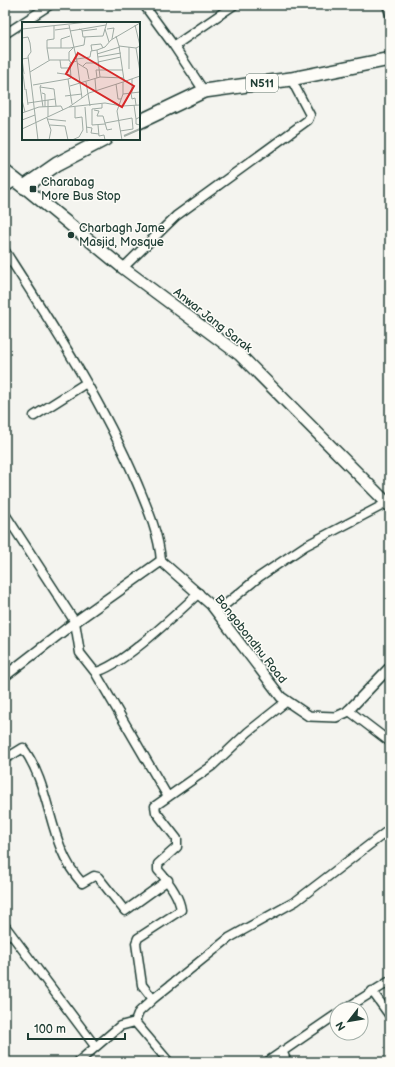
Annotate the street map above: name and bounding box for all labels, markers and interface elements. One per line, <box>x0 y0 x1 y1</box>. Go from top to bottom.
inset map <box>22 22 140 140</box>
road number: N511 <box>246 74 278 92</box>
place label: Charabag More Bus Stop <box>41 175 121 204</box>
marker: Charabag More Bus Stop <box>28 184 38 194</box>
place label: Charbagh Jame Masjid, Mosque <box>79 221 165 250</box>
marker: Charbagh Jame Masjid, Mosque <box>66 230 76 240</box>
street label: Anwar Jang Sarak <box>170 285 255 356</box>
street label: Bongobondhu Road <box>211 592 290 687</box>
north arrow <box>329 1001 369 1041</box>
scale bar <box>28 1015 125 1041</box>
text: N <box>333 1019 349 1033</box>
text: 100 m <box>34 1022 66 1037</box>

